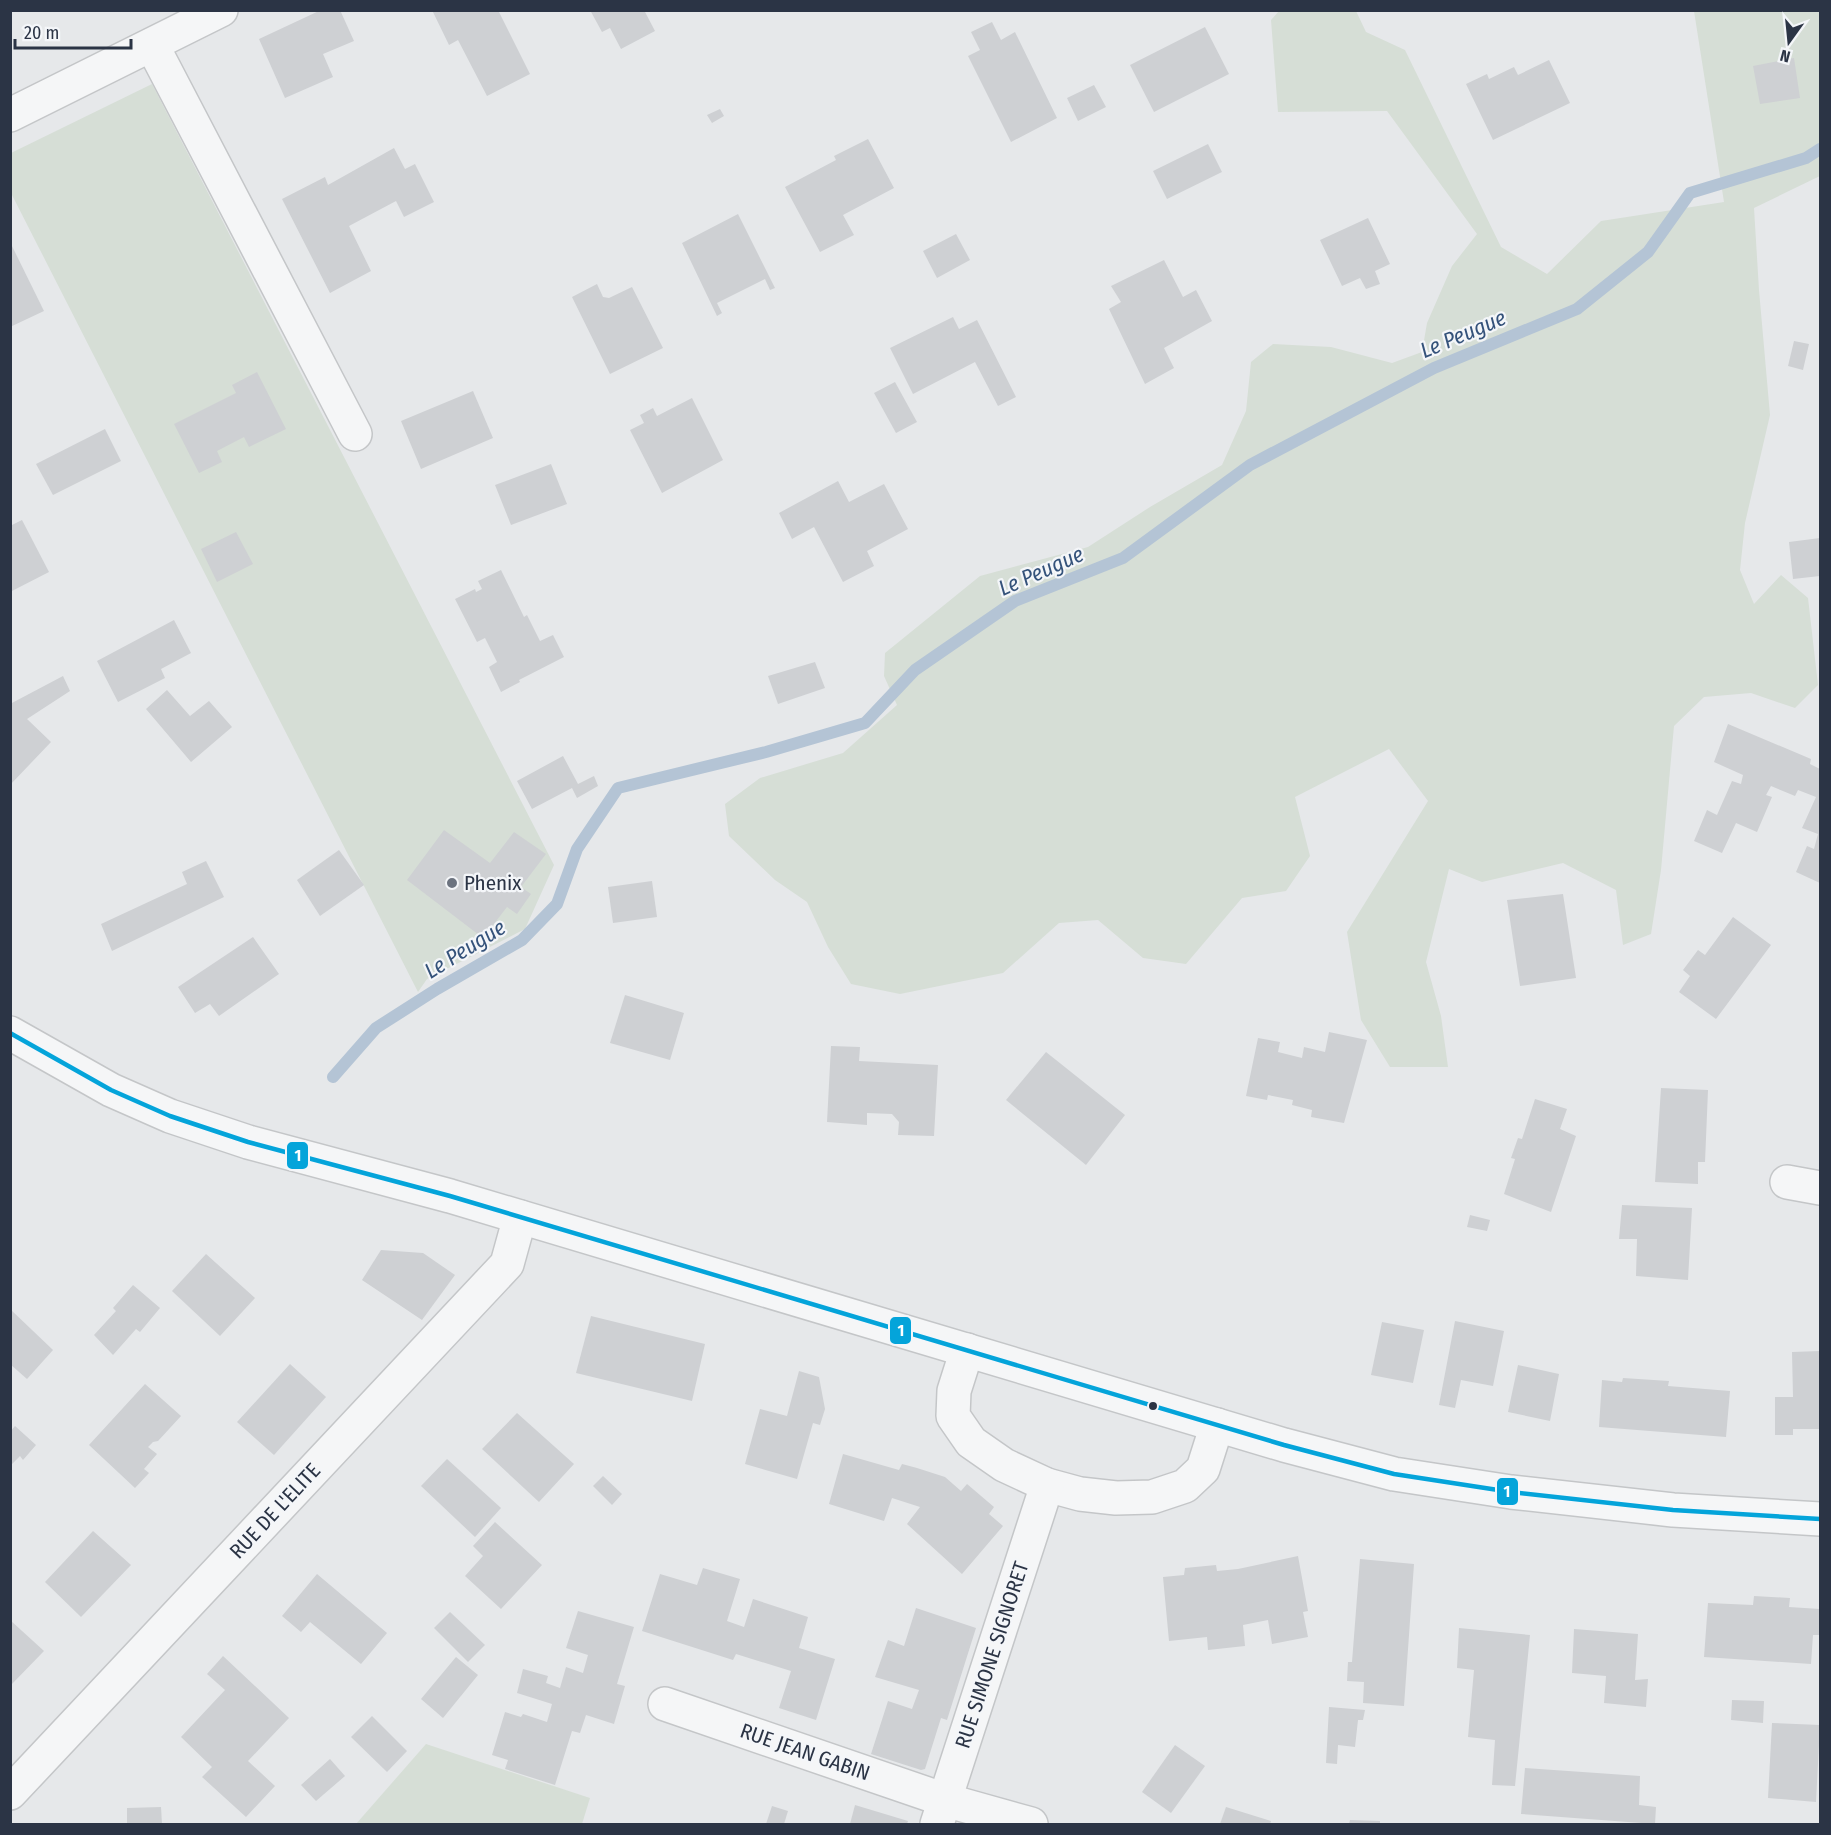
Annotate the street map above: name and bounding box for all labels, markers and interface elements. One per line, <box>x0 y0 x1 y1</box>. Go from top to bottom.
scale bar <box>15 12 130 50</box>
north arrow <box>1759 12 1819 72</box>
text: 20 m <box>24 22 59 44</box>
text: N <box>1778 46 1792 66</box>
water label: Le Peugue <box>1416 304 1510 364</box>
water label: Le Peugue <box>994 540 1088 602</box>
place label: Phenix <box>464 870 522 896</box>
marker: Phenix <box>445 876 459 890</box>
water label: Le Peugue <box>419 914 511 984</box>
line badge: 1 <box>286 1141 309 1170</box>
text: 1 <box>295 1146 301 1165</box>
line badge: 1 <box>889 1316 912 1345</box>
text: 1 <box>898 1321 904 1340</box>
unlabelled marker <box>1147 1400 1159 1412</box>
street label: RUE DE L'ELITE <box>224 1458 326 1564</box>
line badge: 1 <box>1496 1477 1519 1506</box>
text: 1 <box>1504 1482 1510 1501</box>
street label: RUE SIMONE SIGNORET <box>950 1558 1035 1752</box>
street label: RUE JEAN GABIN <box>737 1718 873 1786</box>

